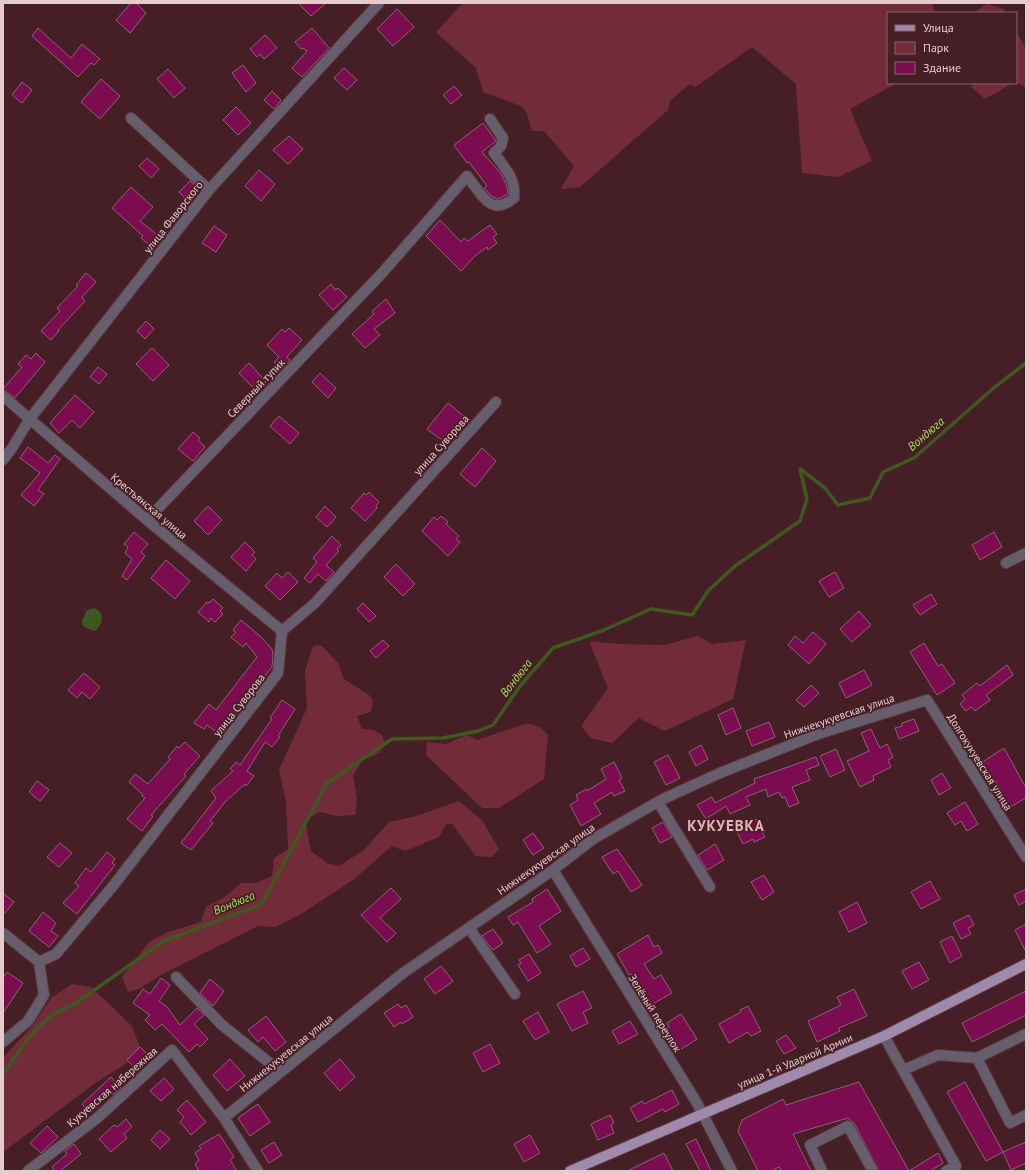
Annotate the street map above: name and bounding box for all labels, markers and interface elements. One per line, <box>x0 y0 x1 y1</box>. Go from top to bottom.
legend <box>887 12 1017 84</box>
text: Улица <box>923 20 954 35</box>
text: Парк <box>923 40 949 55</box>
text: Здание <box>923 60 961 75</box>
street label: улица Фаворского <box>140 178 206 256</box>
street label: Северный тупик <box>224 355 288 421</box>
street label: улица Суворова <box>410 412 472 478</box>
water label: Вондюга <box>904 414 947 454</box>
street label: Крестьянская улица <box>108 470 190 542</box>
water label: Вондюга <box>496 656 535 700</box>
street label: улица Суворова <box>210 671 268 739</box>
street label: Нижнекукуевская улица <box>782 691 896 741</box>
street label: Долгокукуевская улица <box>944 711 1016 813</box>
district label: КУКУЕВКА <box>687 816 765 835</box>
street label: Нижнекукуевская улица <box>495 820 597 898</box>
water label: Вондюга <box>211 887 257 918</box>
street label: Зелёный переулок <box>625 972 685 1055</box>
street label: Нижнекукуевская улица <box>237 1011 335 1095</box>
street label: улица 1-й Ударной Армии <box>735 1030 855 1092</box>
street label: Кукуевская набережная <box>64 1044 160 1130</box>

